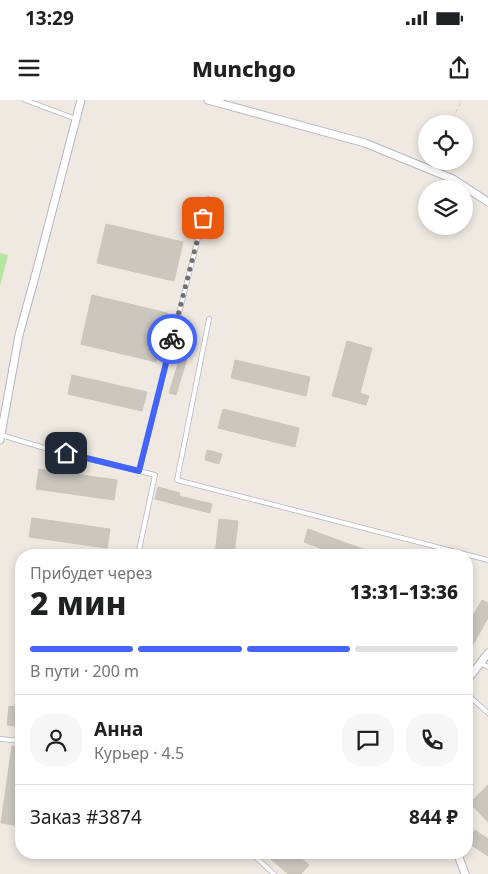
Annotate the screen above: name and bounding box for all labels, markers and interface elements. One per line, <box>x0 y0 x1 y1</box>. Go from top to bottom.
text: 13:29 <box>25 5 74 31</box>
text: Munchgo <box>192 53 296 83</box>
icon: menu <box>15 54 43 82</box>
icon: share <box>445 54 473 82</box>
map controls <box>418 115 473 235</box>
button: locate <box>418 115 473 170</box>
button: layers <box>418 180 473 235</box>
pin <box>182 197 224 239</box>
icon: bag <box>189 204 217 232</box>
courier <box>147 314 197 364</box>
icon: bike <box>158 325 186 353</box>
pin <box>45 432 87 474</box>
icon: home <box>52 439 80 467</box>
text: Прибудет через <box>30 562 152 584</box>
text: 13:31–13:36 <box>350 579 458 605</box>
text: 2 мин <box>30 581 127 624</box>
text: В пути · 200 m <box>30 660 139 682</box>
button: person <box>30 714 82 766</box>
button: chat <box>342 714 394 766</box>
button: phone <box>406 714 458 766</box>
text: Анна <box>94 716 143 742</box>
text: Курьер · 4.5 <box>94 742 184 764</box>
text: Заказ #3874 <box>30 804 142 830</box>
text: 844 ₽ <box>409 804 458 830</box>

